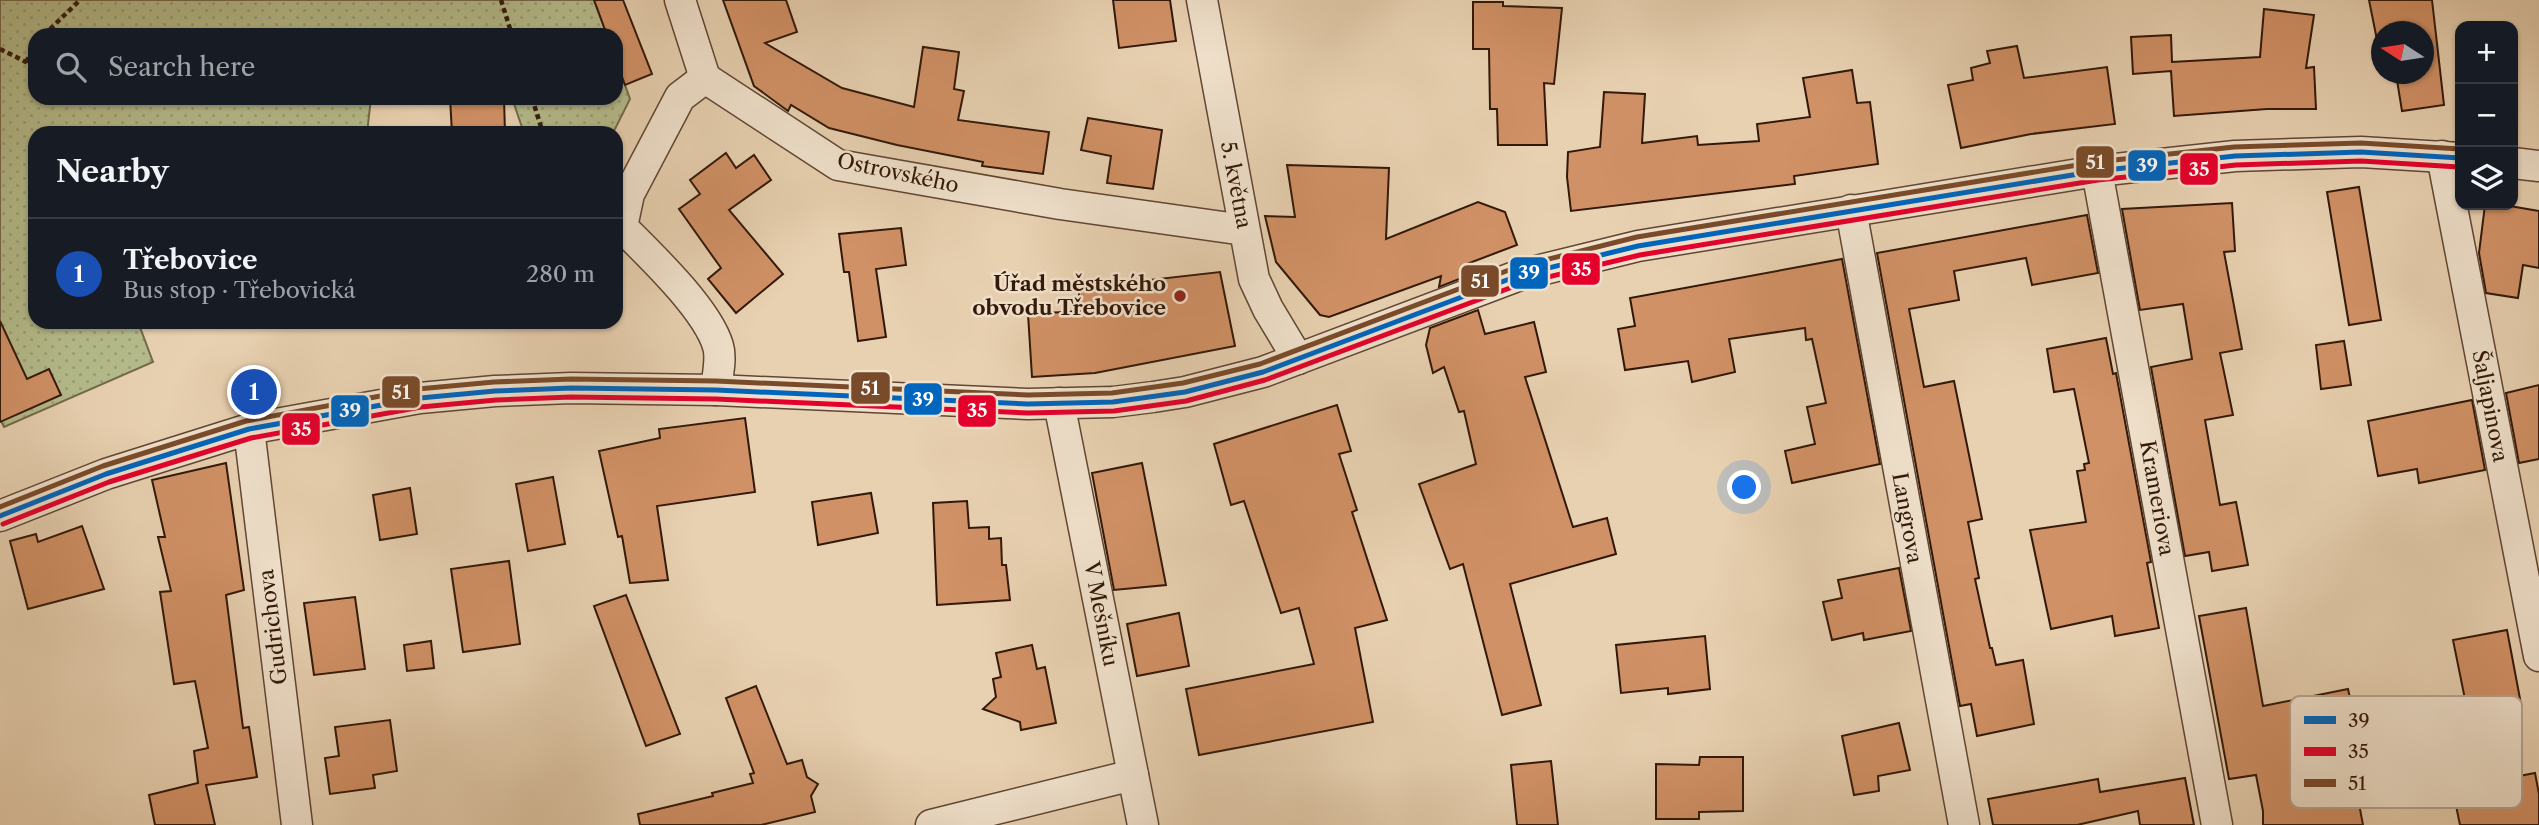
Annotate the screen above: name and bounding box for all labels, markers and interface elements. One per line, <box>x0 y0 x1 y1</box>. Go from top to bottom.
north arrow <box>2371 21 2434 84</box>
map controls <box>2455 21 2518 210</box>
button: + <box>2455 21 2518 84</box>
search box <box>28 28 623 105</box>
icon: search <box>52 48 90 86</box>
text: Search here <box>108 51 255 83</box>
button: − <box>2455 84 2518 147</box>
street label: 5. května <box>1216 139 1257 232</box>
line badge: 51 <box>2075 145 2115 179</box>
street label: Ostrovského <box>835 147 961 198</box>
button: layers <box>2455 147 2518 210</box>
line badge: 39 <box>2127 149 2167 182</box>
text: 51 <box>2085 151 2105 174</box>
line badge: 35 <box>2179 152 2219 186</box>
text: Nearby <box>56 153 169 190</box>
text: 39 <box>2136 154 2158 177</box>
text: 35 <box>2188 158 2210 181</box>
text: Třebovice <box>123 244 258 276</box>
line badge: 35 <box>1561 252 1601 286</box>
line badge: 39 <box>1509 256 1549 290</box>
text: 35 <box>1570 258 1592 281</box>
text: 1 <box>74 260 84 288</box>
text: 280 m <box>526 260 595 288</box>
text: 39 <box>1518 261 1540 284</box>
line badge: 51 <box>1460 264 1500 298</box>
text: 51 <box>1470 270 1490 293</box>
place label: Úřad městského obvodu Třebovice <box>972 271 1166 320</box>
text: Bus stop · Třebovická <box>123 276 356 304</box>
marker: Úřad městského obvodu Třebovice <box>1172 288 1188 304</box>
street label: Šaljapinova <box>2467 348 2514 465</box>
pin: 1 <box>231 366 277 418</box>
line badge: 51 <box>850 371 891 405</box>
line badge: 51 <box>381 375 421 409</box>
text: 51 <box>860 377 880 400</box>
text: 51 <box>391 381 411 404</box>
line badge: 39 <box>903 382 943 416</box>
text: 39 <box>912 388 934 411</box>
line badge: 39 <box>330 394 370 428</box>
line badge: 35 <box>957 394 997 428</box>
text: 39 <box>339 399 361 422</box>
text: 35 <box>966 399 988 422</box>
line badge: 35 <box>281 412 321 446</box>
text: 35 <box>290 418 312 441</box>
street label: Krameriova <box>2135 438 2180 559</box>
your location <box>1727 470 1761 504</box>
street label: Langrova <box>1887 471 1928 566</box>
street label: V Mešníku <box>1079 558 1124 668</box>
street label: Gudrichova <box>253 567 292 686</box>
legend <box>2290 696 2522 808</box>
text: 39 <box>2348 709 2370 732</box>
text: 35 <box>2348 740 2369 763</box>
text: 51 <box>2348 772 2366 795</box>

